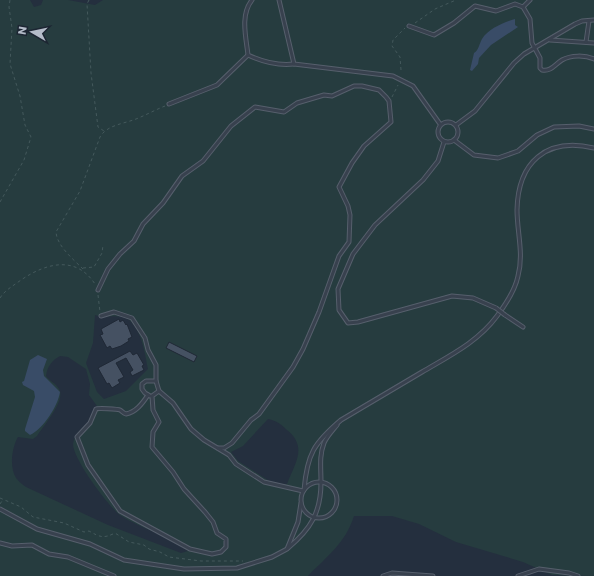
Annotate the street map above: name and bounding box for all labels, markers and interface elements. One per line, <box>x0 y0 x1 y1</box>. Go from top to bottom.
north arrow <box>12 12 52 52</box>
text: N <box>14 25 31 36</box>

